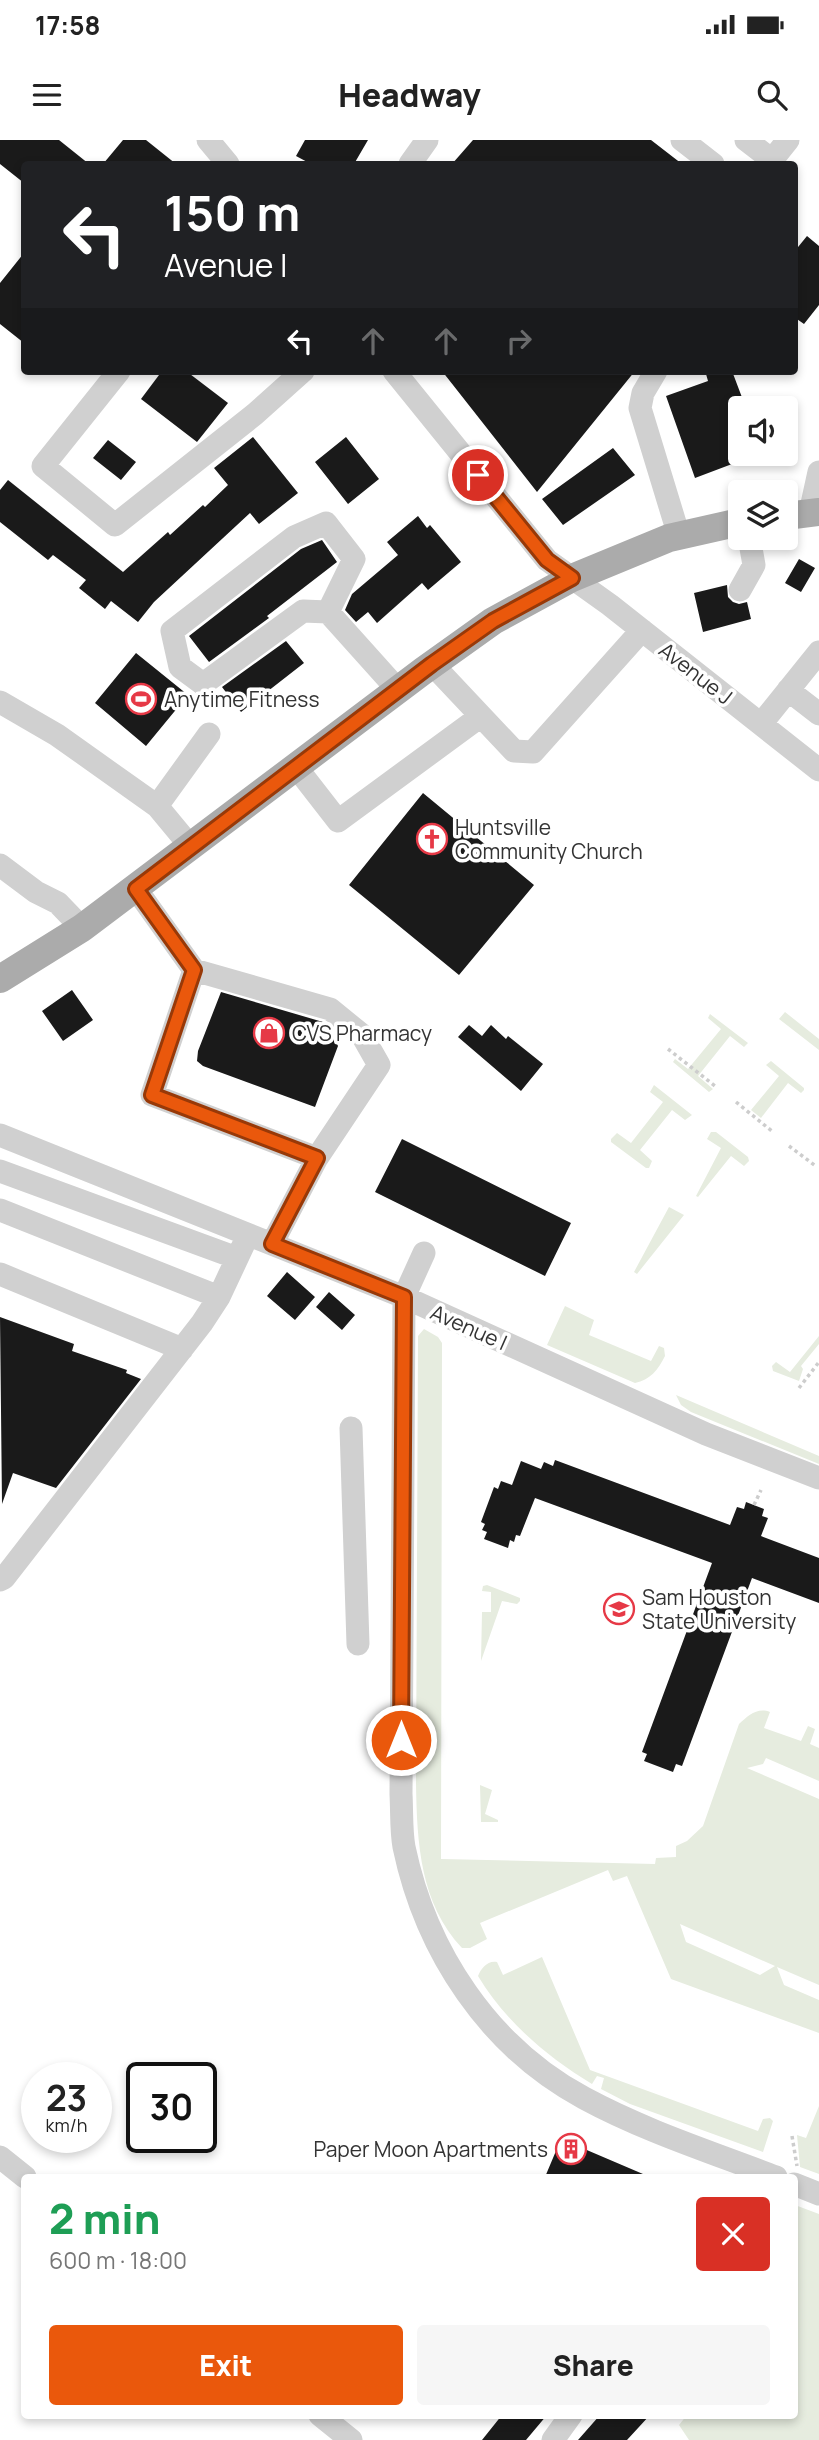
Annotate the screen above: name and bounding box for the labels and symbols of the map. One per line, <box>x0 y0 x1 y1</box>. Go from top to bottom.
pin <box>448 445 508 505</box>
street label: Avenue J <box>654 636 738 710</box>
sports icon: Anytime Fitness <box>124 682 158 716</box>
place label: Anytime Fitness <box>164 685 319 713</box>
place label: Huntsville Community Church <box>455 813 643 865</box>
church icon: Huntsville Community Church <box>415 822 449 856</box>
shop icon: CVS Pharmacy <box>252 1016 286 1050</box>
place label: CVS Pharmacy <box>292 1019 432 1047</box>
street label: Avenue I <box>426 1298 512 1356</box>
place label: Sam Houston State University <box>642 1583 796 1635</box>
school or university icon: Sam Houston State University <box>602 1592 636 1626</box>
position arrow <box>364 1703 438 1777</box>
speed limit sign: 30 <box>126 2062 217 2153</box>
building icon: Paper Moon Apartments <box>554 2132 588 2166</box>
place label: Paper Moon Apartments <box>314 2135 548 2163</box>

